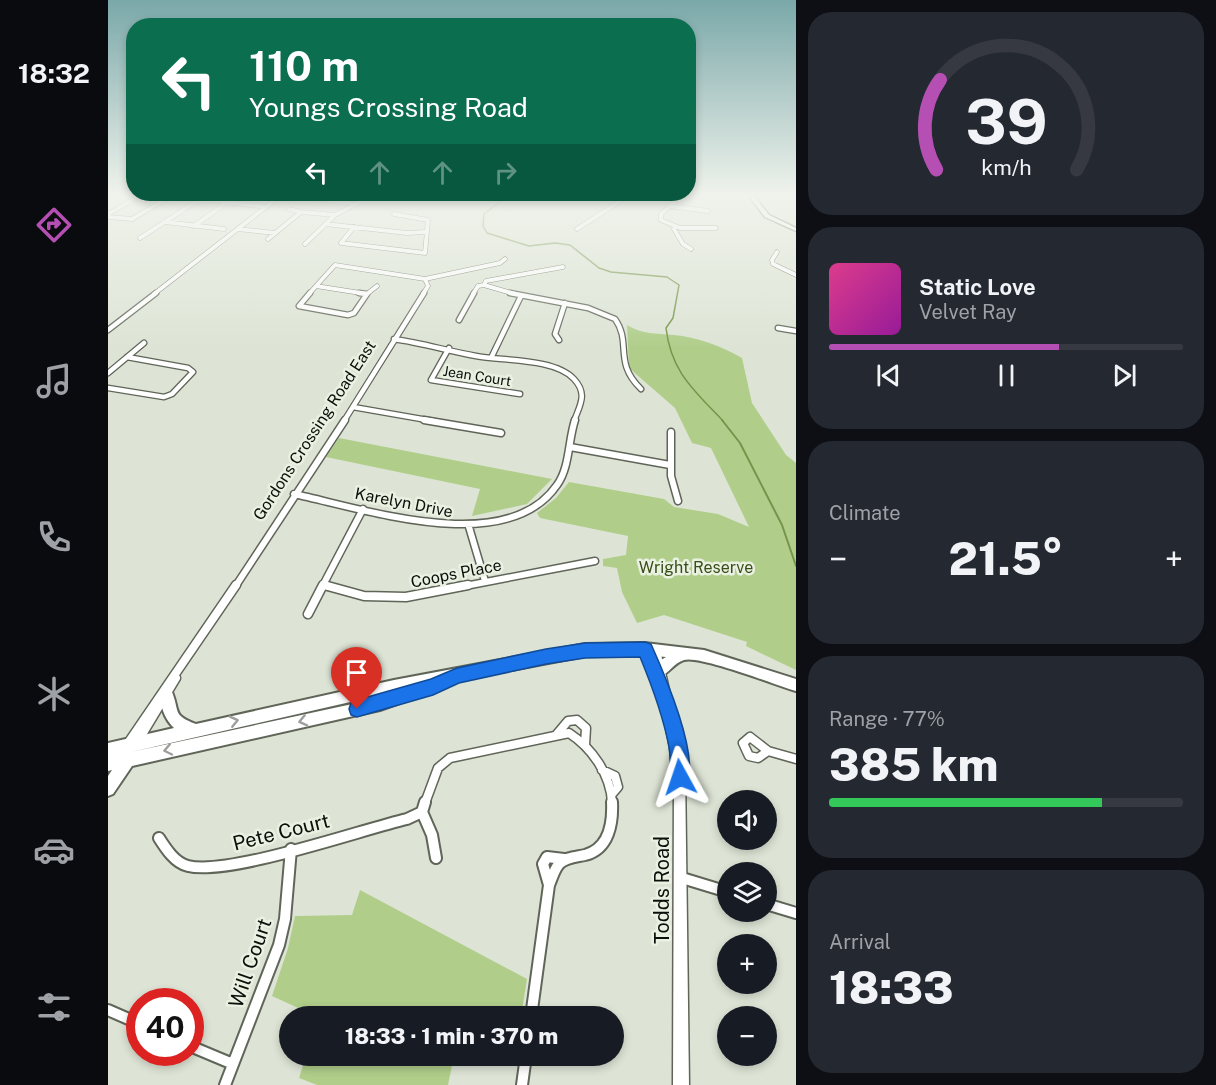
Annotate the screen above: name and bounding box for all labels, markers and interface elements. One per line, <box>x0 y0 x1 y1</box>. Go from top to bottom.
text: 110 m <box>249 41 359 90</box>
icon: left <box>150 42 228 120</box>
text: 18:32 <box>18 57 90 89</box>
text: 39 <box>965 85 1047 158</box>
text: Youngs Crossing Road <box>249 91 528 123</box>
icon: left <box>300 156 333 189</box>
icon: ahead <box>363 156 396 189</box>
icon: ahead <box>426 156 459 189</box>
icon: right <box>489 156 522 189</box>
text: km/h <box>981 156 1031 181</box>
icon: directions <box>33 204 75 246</box>
text: Static Love <box>919 274 1036 300</box>
text: Velvet Ray <box>919 300 1017 324</box>
street label: Gordons Crossing Road East <box>249 337 380 524</box>
icon: previous <box>872 359 905 392</box>
icon: pause <box>990 359 1023 392</box>
icon: next <box>1108 359 1141 392</box>
icon: music <box>33 360 75 402</box>
street label: Jean Court <box>442 363 512 389</box>
street label: Karelyn Drive <box>353 484 454 521</box>
text: Climate <box>829 501 901 525</box>
icon: phone <box>33 516 75 558</box>
text: 21.5° <box>949 532 1063 585</box>
text: − <box>829 540 847 578</box>
text: + <box>1165 540 1183 578</box>
street label: Coops Place <box>409 555 503 592</box>
park label: Wright Reserve <box>639 558 753 577</box>
pin <box>331 647 382 709</box>
icon: arrive <box>340 656 373 689</box>
icon: climate <box>33 673 75 715</box>
text: Range · 77% <box>829 707 945 731</box>
one-way arrow <box>298 714 308 727</box>
one-way arrow <box>229 715 239 728</box>
text: 385 km <box>829 738 999 791</box>
one-way arrow <box>163 743 173 756</box>
position arrow <box>648 745 712 809</box>
map controls <box>717 790 777 1066</box>
button: sound <box>717 790 777 850</box>
street label: Pete Court <box>230 808 332 856</box>
icon: car <box>33 829 75 871</box>
street label: Todds Road <box>650 836 674 944</box>
button: layers <box>717 862 777 922</box>
street label: Will Court <box>224 915 276 1011</box>
text: Arrival <box>829 930 891 954</box>
button: + <box>717 934 777 994</box>
text: 18:33 <box>829 961 954 1014</box>
icon: filters <box>33 986 75 1028</box>
speed limit sign: 40 <box>126 988 204 1066</box>
button: − <box>717 1006 777 1066</box>
text: 18:33 · 1 min · 370 m <box>345 1023 558 1049</box>

